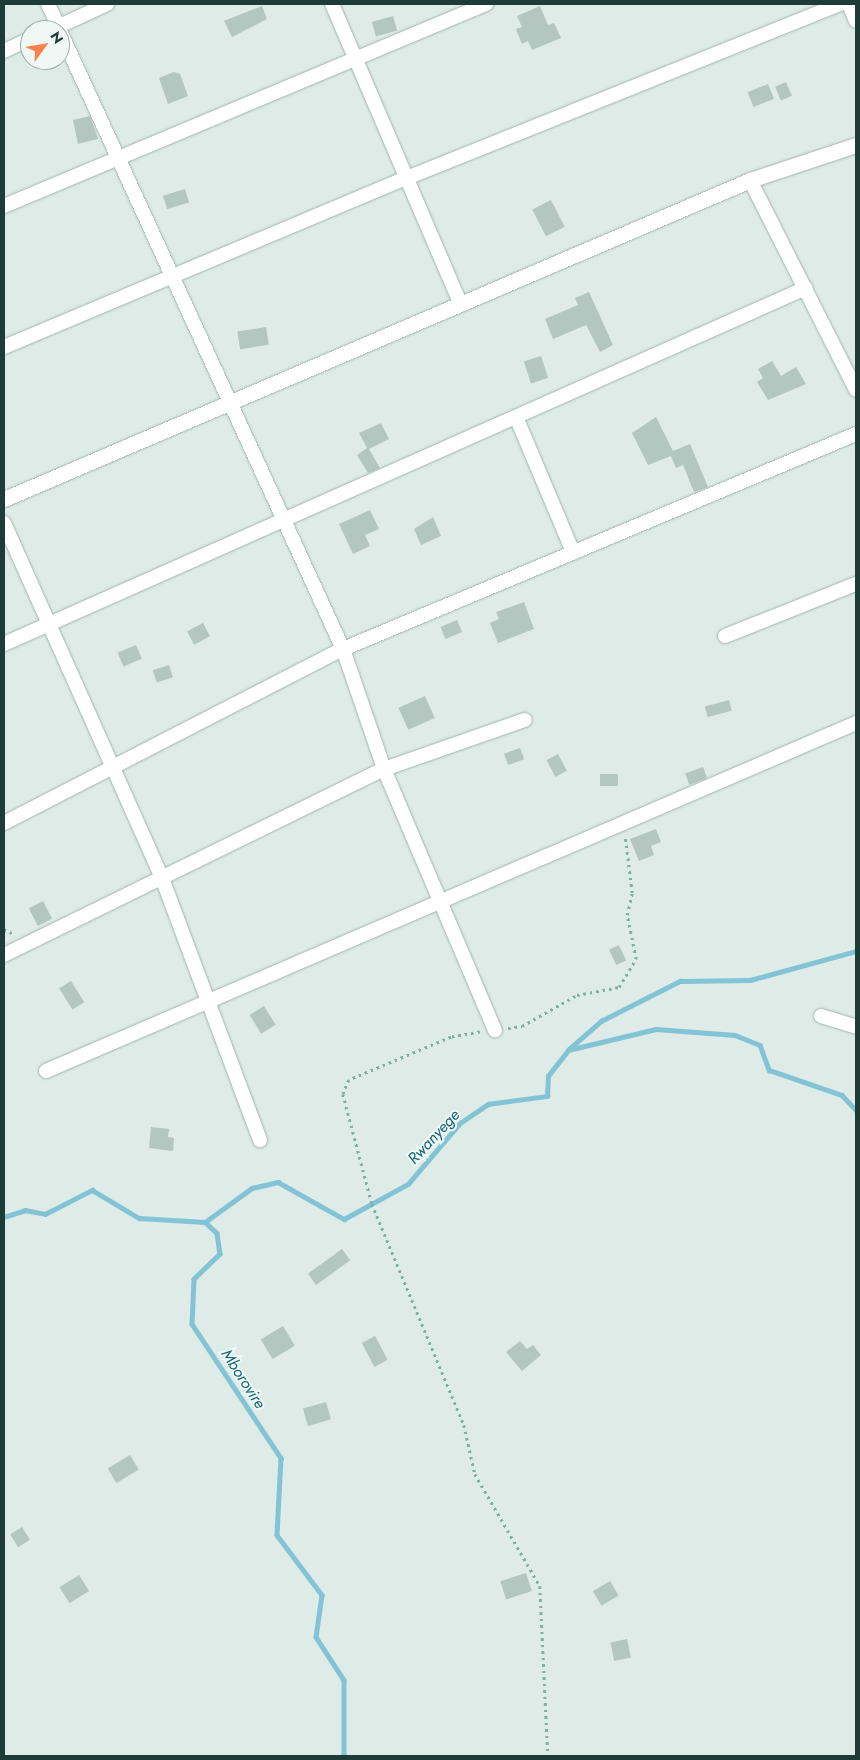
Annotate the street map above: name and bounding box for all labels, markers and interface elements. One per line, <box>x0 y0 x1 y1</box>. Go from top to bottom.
north arrow <box>20 20 70 70</box>
text: N <box>45 28 68 48</box>
water label: Rwanyege <box>404 1106 464 1168</box>
water label: Mborovire <box>217 1346 269 1412</box>

